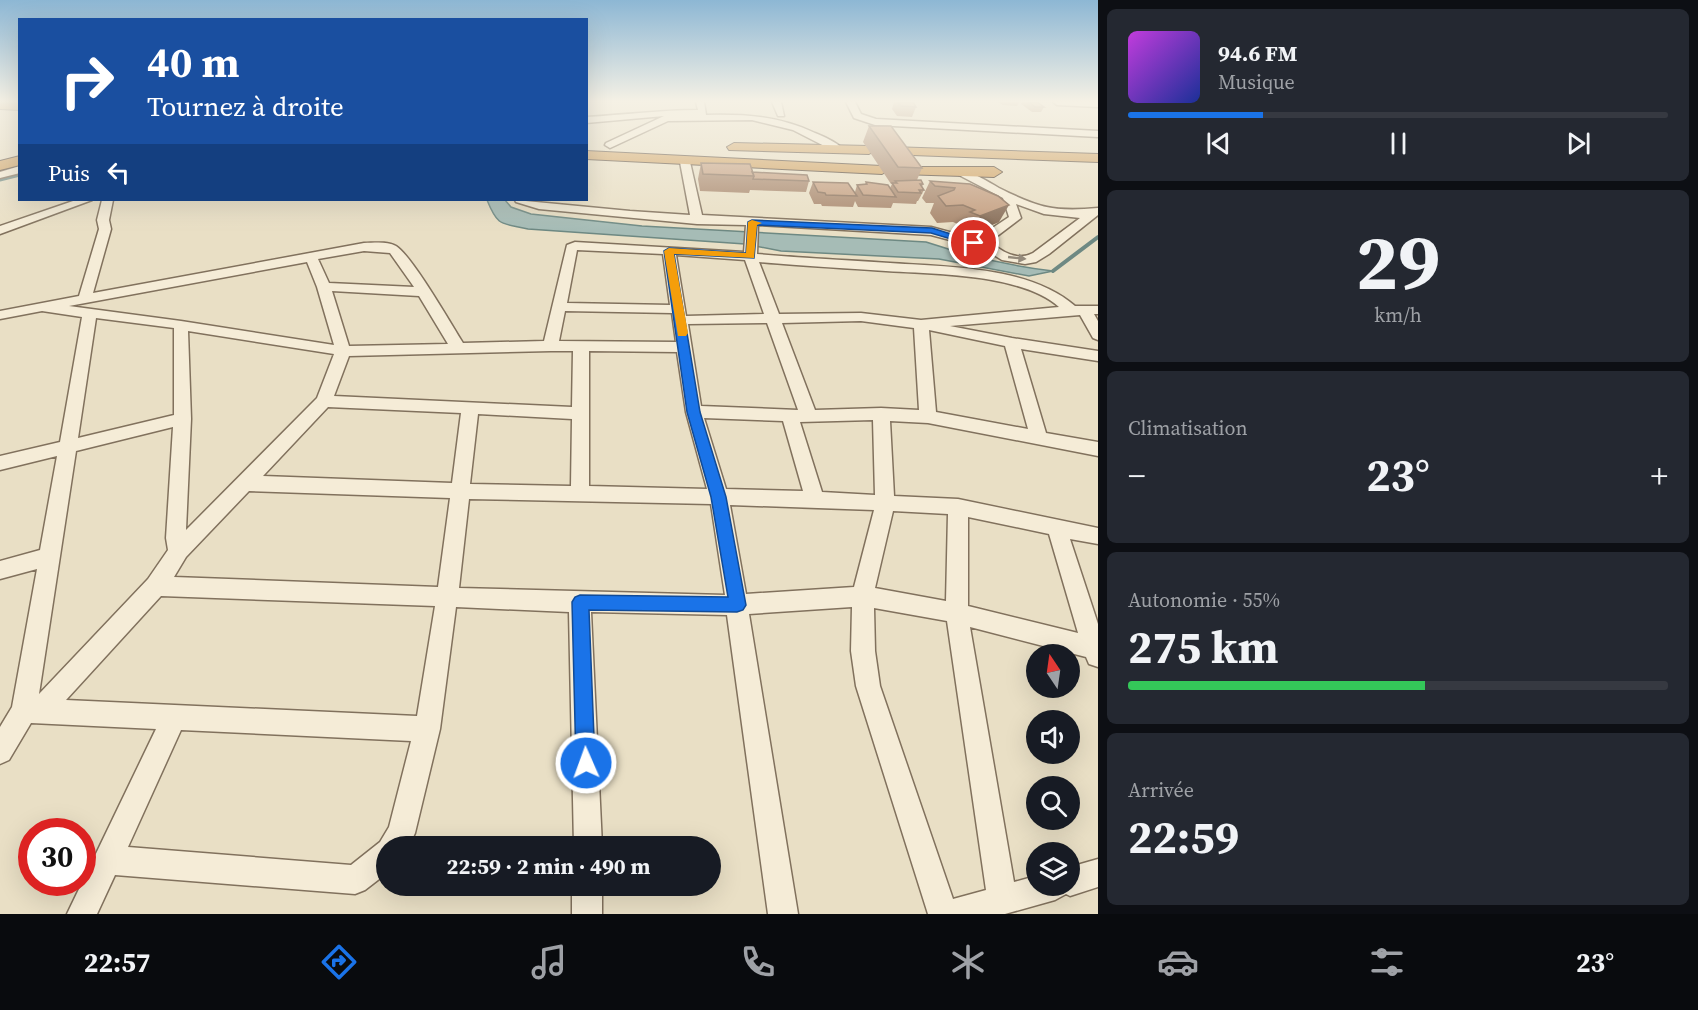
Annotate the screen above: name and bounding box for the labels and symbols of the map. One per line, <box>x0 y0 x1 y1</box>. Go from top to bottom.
pin <box>948 217 999 268</box>
one-way arrow <box>1008 253 1027 263</box>
north arrow <box>1026 644 1080 698</box>
position arrow <box>554 731 618 795</box>
speed limit sign: 30 <box>18 818 96 896</box>

